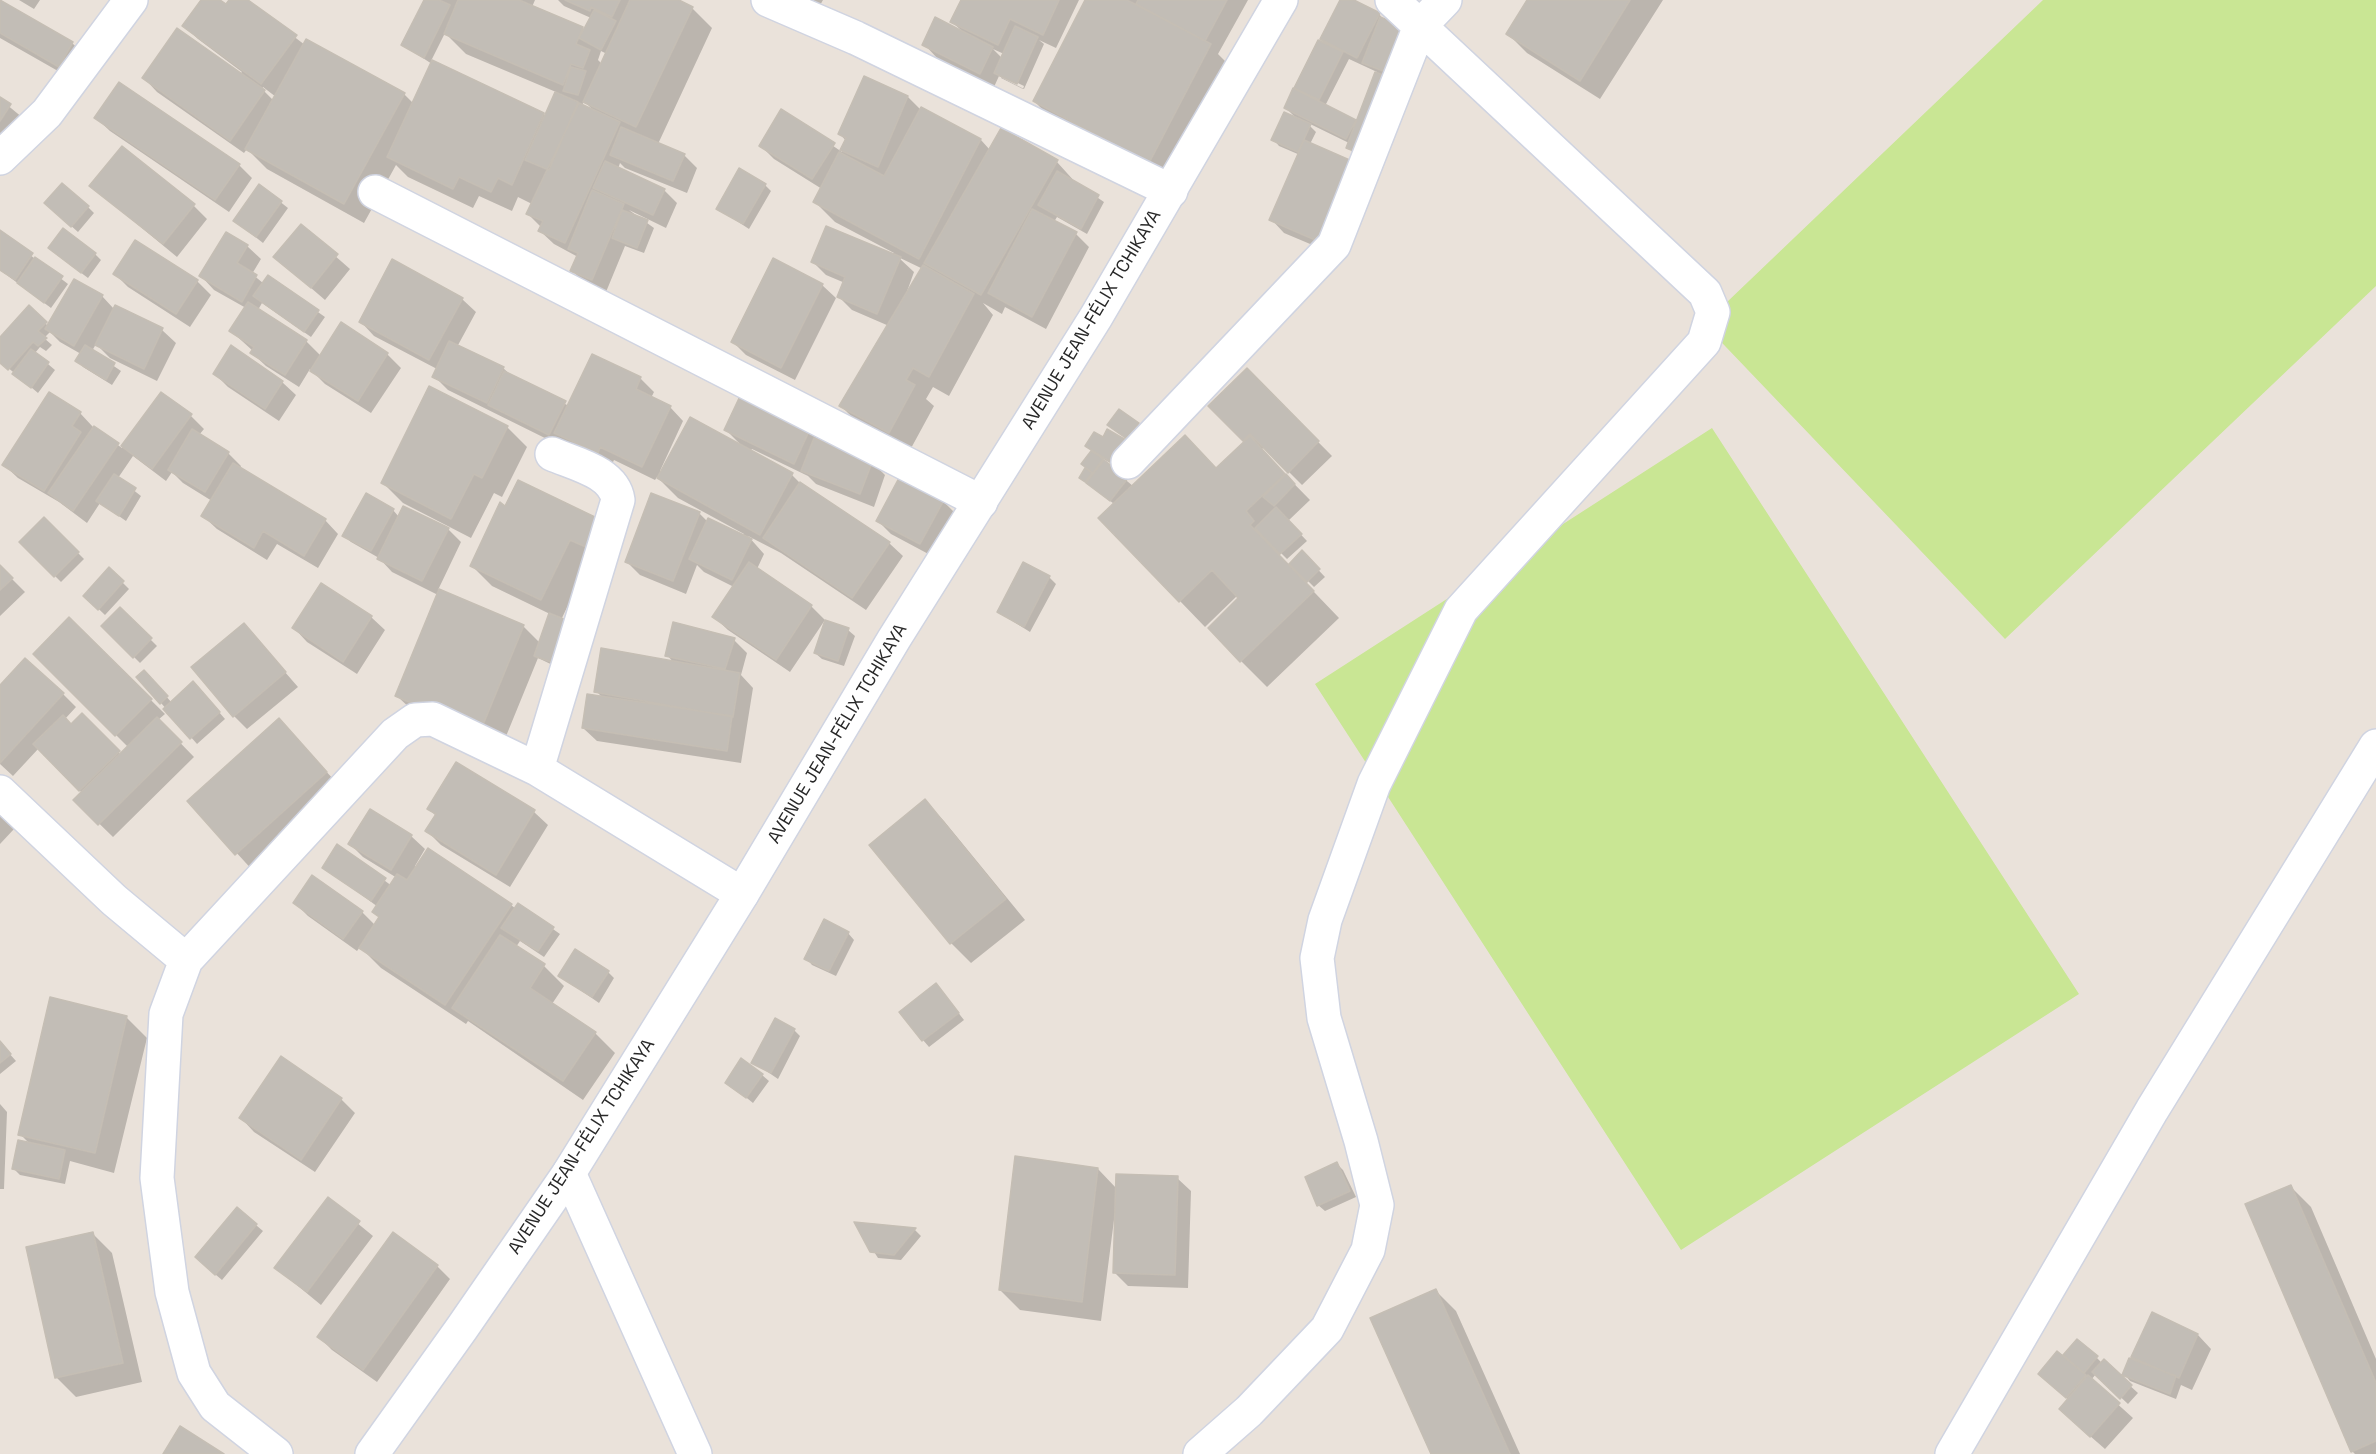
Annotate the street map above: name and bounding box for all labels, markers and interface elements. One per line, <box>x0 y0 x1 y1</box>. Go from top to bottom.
street label: AVENUE JEAN-FÉLIX TCHIKAYA <box>1018 206 1166 434</box>
street label: AVENUE JEAN-FÉLIX TCHIKAYA <box>764 620 912 848</box>
street label: AVENUE JEAN-FÉLIX TCHIKAYA <box>504 1035 660 1259</box>

